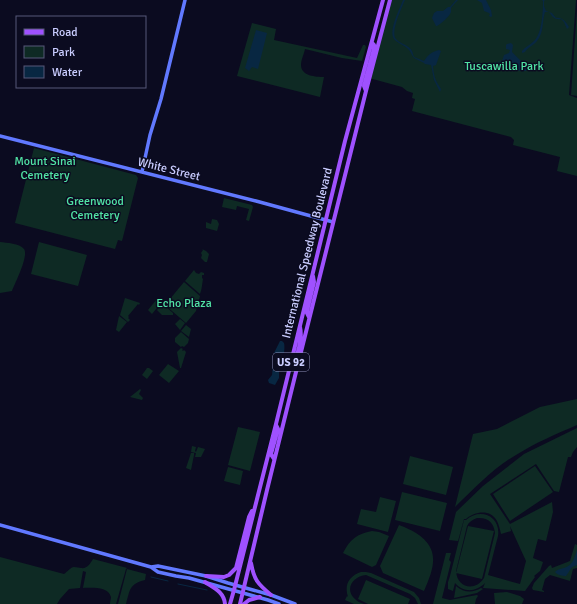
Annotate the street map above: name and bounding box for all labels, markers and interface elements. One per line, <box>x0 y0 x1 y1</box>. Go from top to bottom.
legend <box>16 16 146 88</box>
text: Road <box>52 25 78 40</box>
text: Park <box>52 45 75 60</box>
park label: Tuscawilla Park <box>464 59 544 74</box>
text: Water <box>52 65 83 80</box>
park label: Mount Sinai Cemetery <box>14 154 76 183</box>
street label: White Street <box>136 154 202 184</box>
street label: International Speedway Boulevard <box>279 166 336 340</box>
park label: Greenwood Cemetery <box>66 194 124 223</box>
park label: Echo Plaza <box>156 296 212 311</box>
road number: US 92 <box>273 353 309 371</box>

